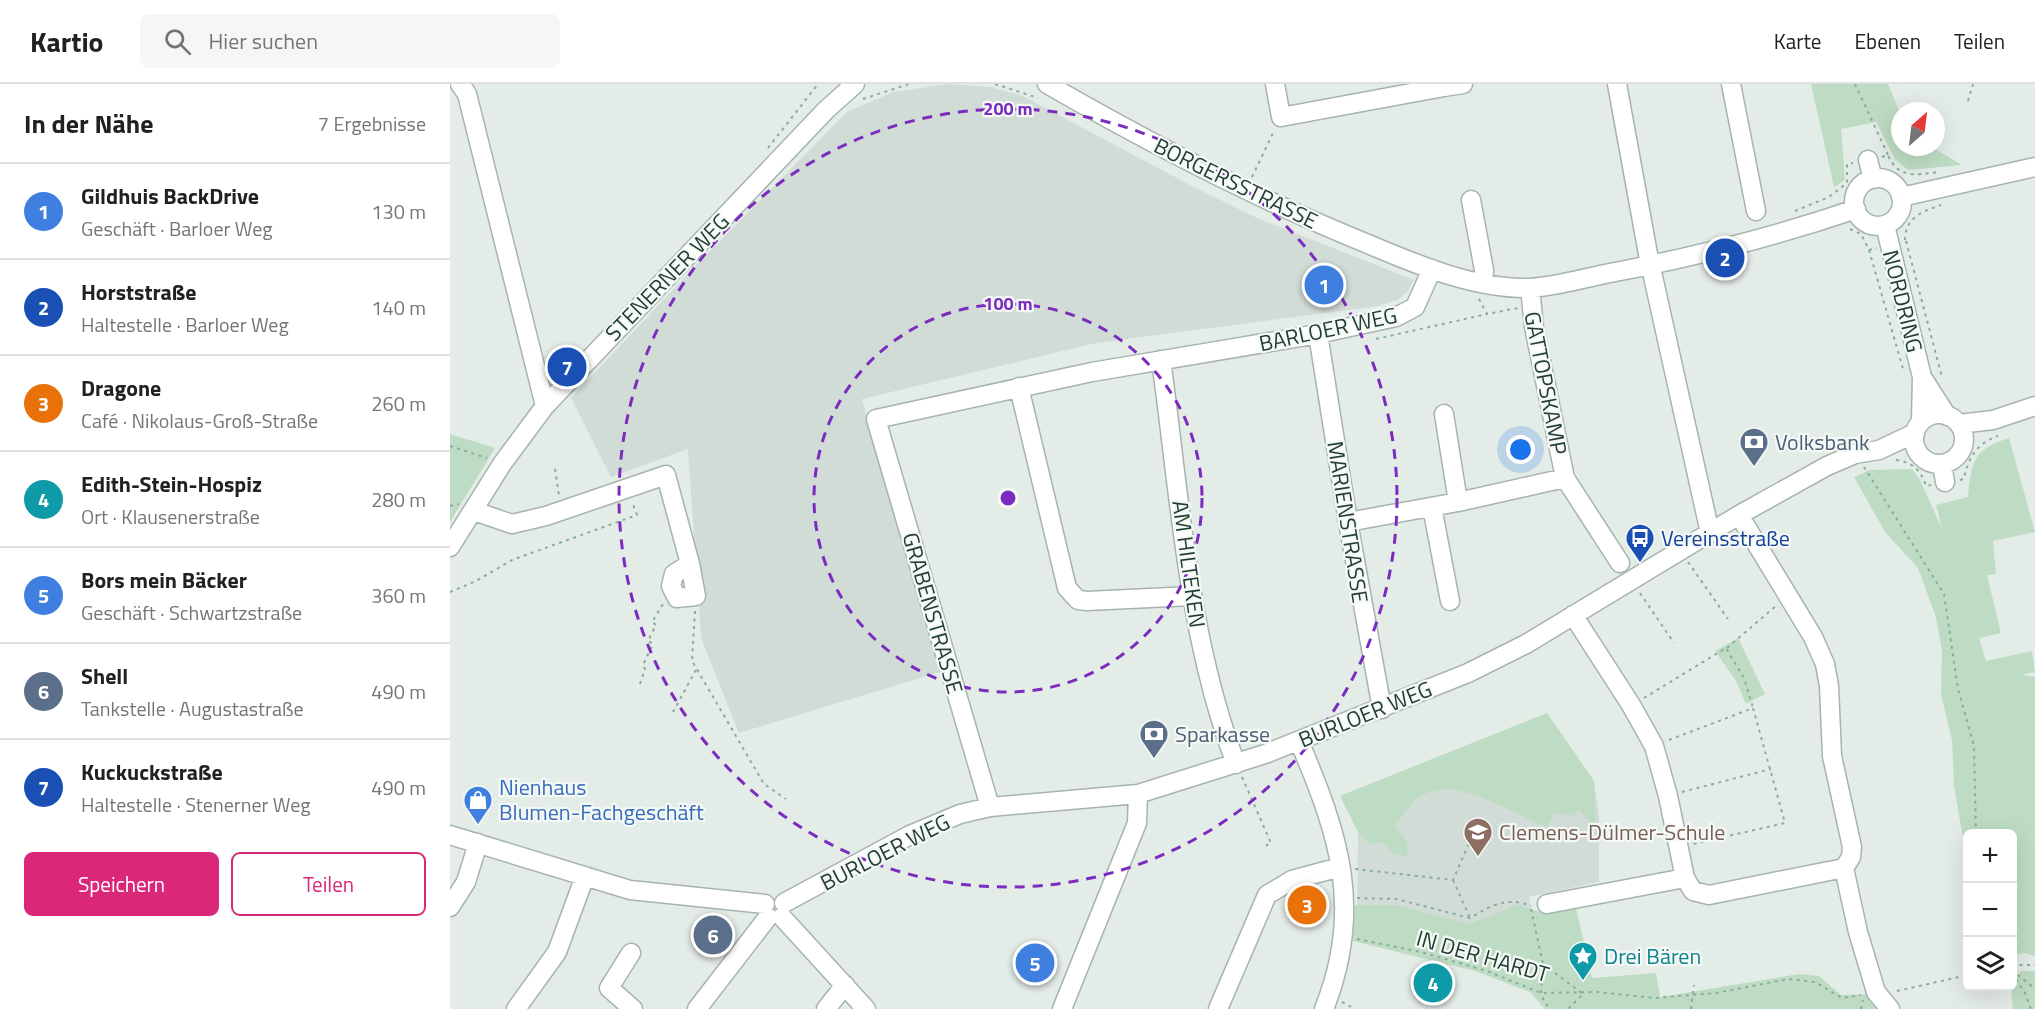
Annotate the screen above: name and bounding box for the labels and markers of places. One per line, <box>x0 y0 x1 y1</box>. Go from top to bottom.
pin: 2 <box>1706 236 1744 280</box>
pin: 1 <box>1304 262 1344 308</box>
pin: 7 <box>548 344 586 390</box>
place label: Volksbank <box>1775 425 1870 459</box>
bank icon: Volksbank <box>1738 426 1770 468</box>
centre of rings <box>998 488 1018 508</box>
place label: Vereinsstraße <box>1661 521 1790 555</box>
bus stop icon: Vereinsstraße <box>1624 522 1656 564</box>
place label: Sparkasse <box>1175 717 1270 751</box>
bank icon: Sparkasse <box>1138 718 1170 760</box>
place label: Nienhaus Blumen-Fachgeschäft <box>499 770 704 829</box>
shop icon: Nienhaus Blumen-Fachgeschäft <box>462 784 494 826</box>
place label: Clemens-Dülmer-Schule <box>1499 815 1725 849</box>
school or university icon: Clemens-Dülmer-Schule <box>1462 816 1494 858</box>
pin: 3 <box>1288 882 1326 928</box>
pin: 6 <box>694 912 732 958</box>
place label: Drei Bären <box>1604 939 1701 973</box>
pin: 5 <box>1016 940 1054 986</box>
place icon: Drei Bären <box>1567 940 1599 982</box>
pin: 4 <box>1414 960 1452 1006</box>

